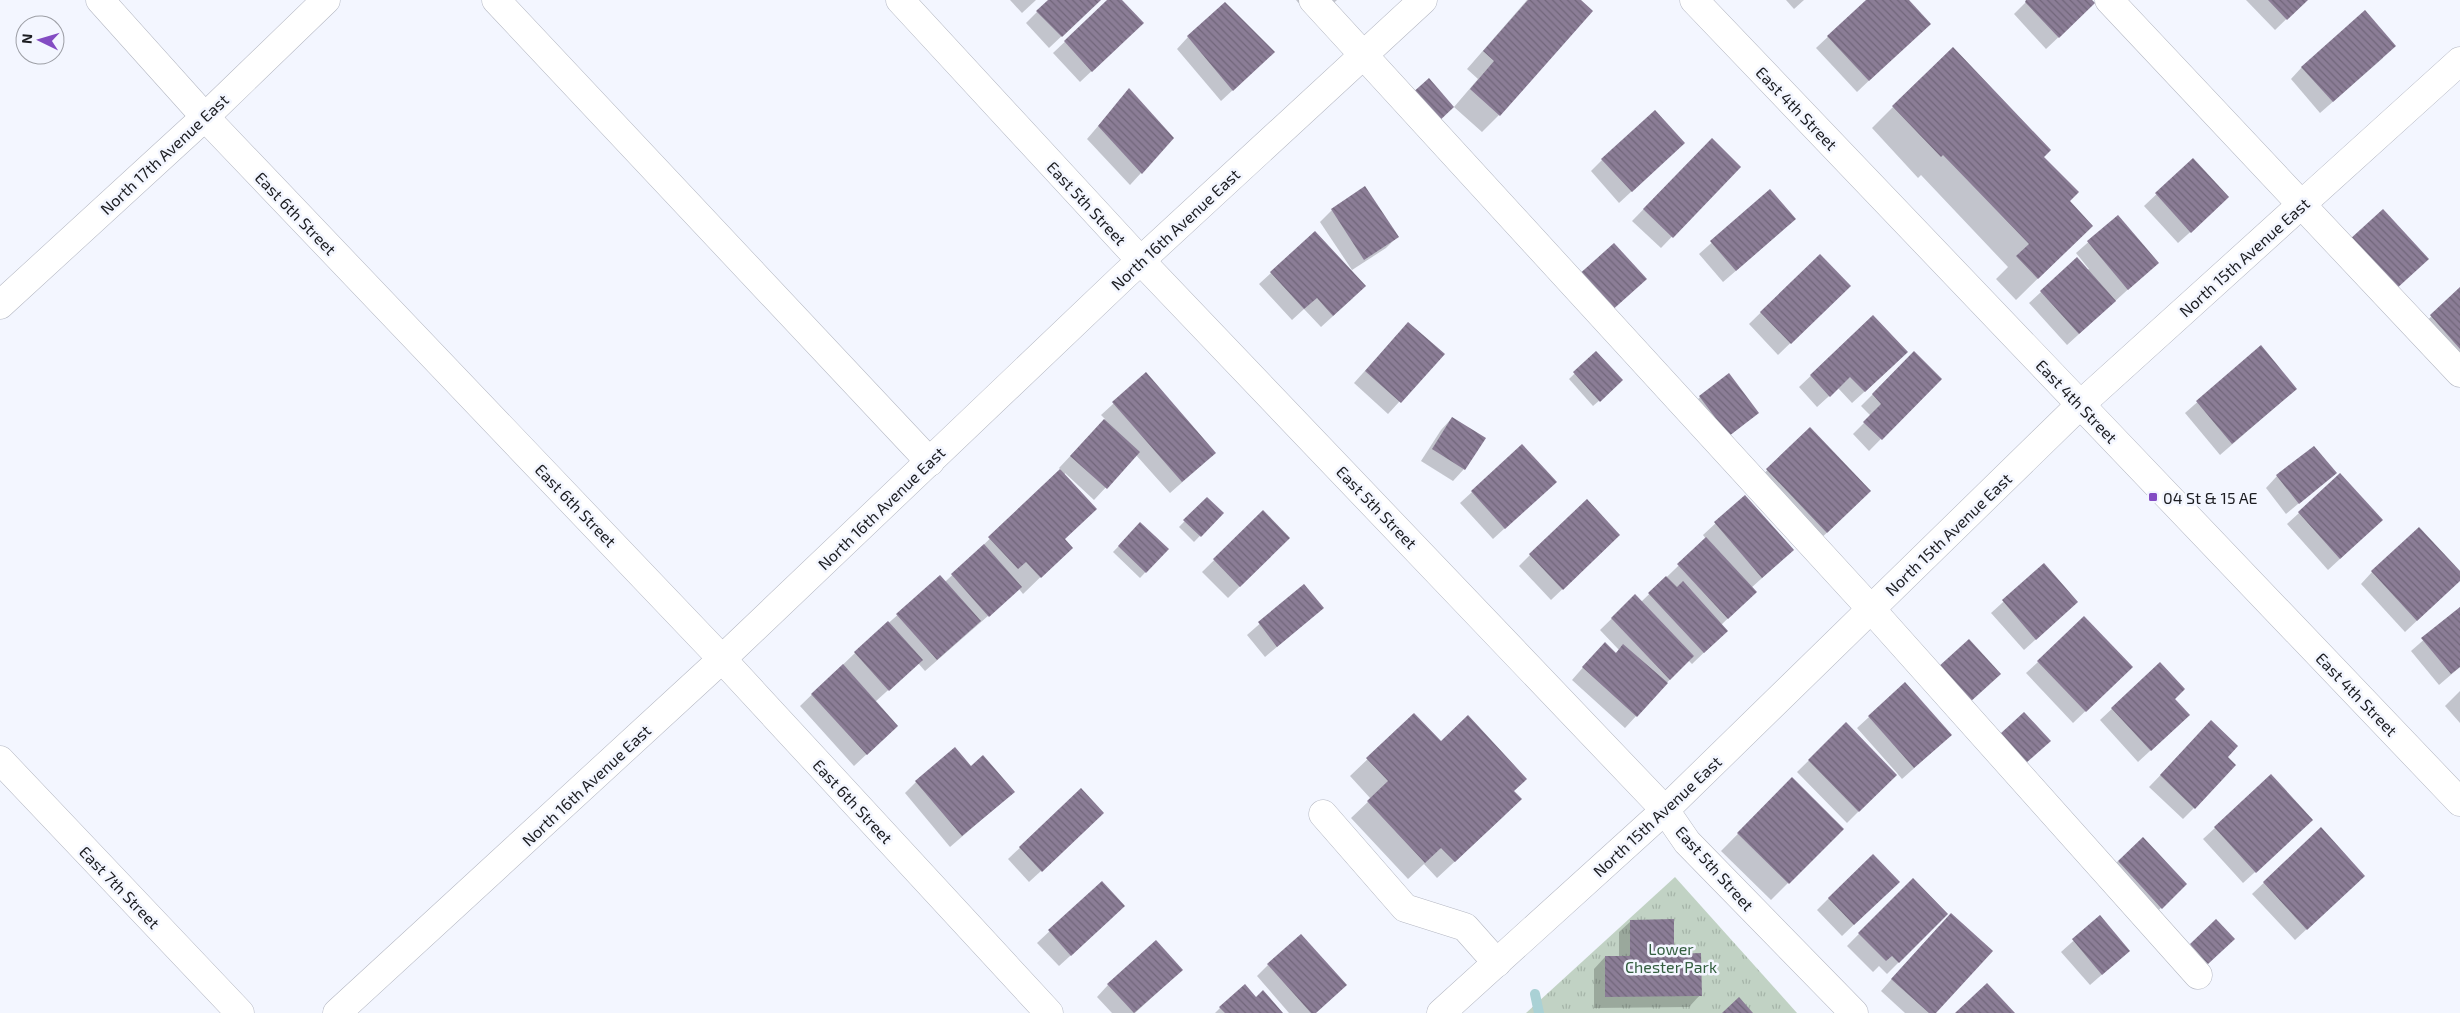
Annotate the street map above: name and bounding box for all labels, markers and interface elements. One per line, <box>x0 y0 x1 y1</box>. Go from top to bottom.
north arrow <box>15 15 65 65</box>
text: N <box>18 33 35 45</box>
street label: East 4th Street <box>1752 62 1842 154</box>
street label: North 17th Avenue East <box>96 90 232 218</box>
street label: East 5th Street <box>1043 157 1131 249</box>
street label: North 16th Avenue East <box>1107 164 1243 294</box>
street label: East 6th Street <box>252 168 340 258</box>
street label: North 15th Avenue East <box>2175 194 2313 320</box>
street label: East 4th Street <box>2032 355 2122 447</box>
street label: North 16th Avenue East <box>814 442 948 574</box>
street label: East 6th Street <box>532 460 620 550</box>
street label: East 5th Street <box>1333 462 1421 552</box>
street label: North 15th Avenue East <box>1881 469 2015 599</box>
place label: 04 St & 15 AE <box>2163 488 2258 507</box>
marker: 04 St & 15 AE <box>2147 491 2159 503</box>
street label: East 4th Street <box>2312 648 2402 740</box>
street label: North 16th Avenue East <box>518 720 654 850</box>
street label: North 15th Avenue East <box>1589 752 1725 880</box>
street label: East 6th Street <box>809 755 897 847</box>
street label: East 5th Street <box>1672 822 1758 914</box>
street label: East 7th Street <box>76 842 164 932</box>
park label: Lower Chester Park <box>1625 939 1717 976</box>

